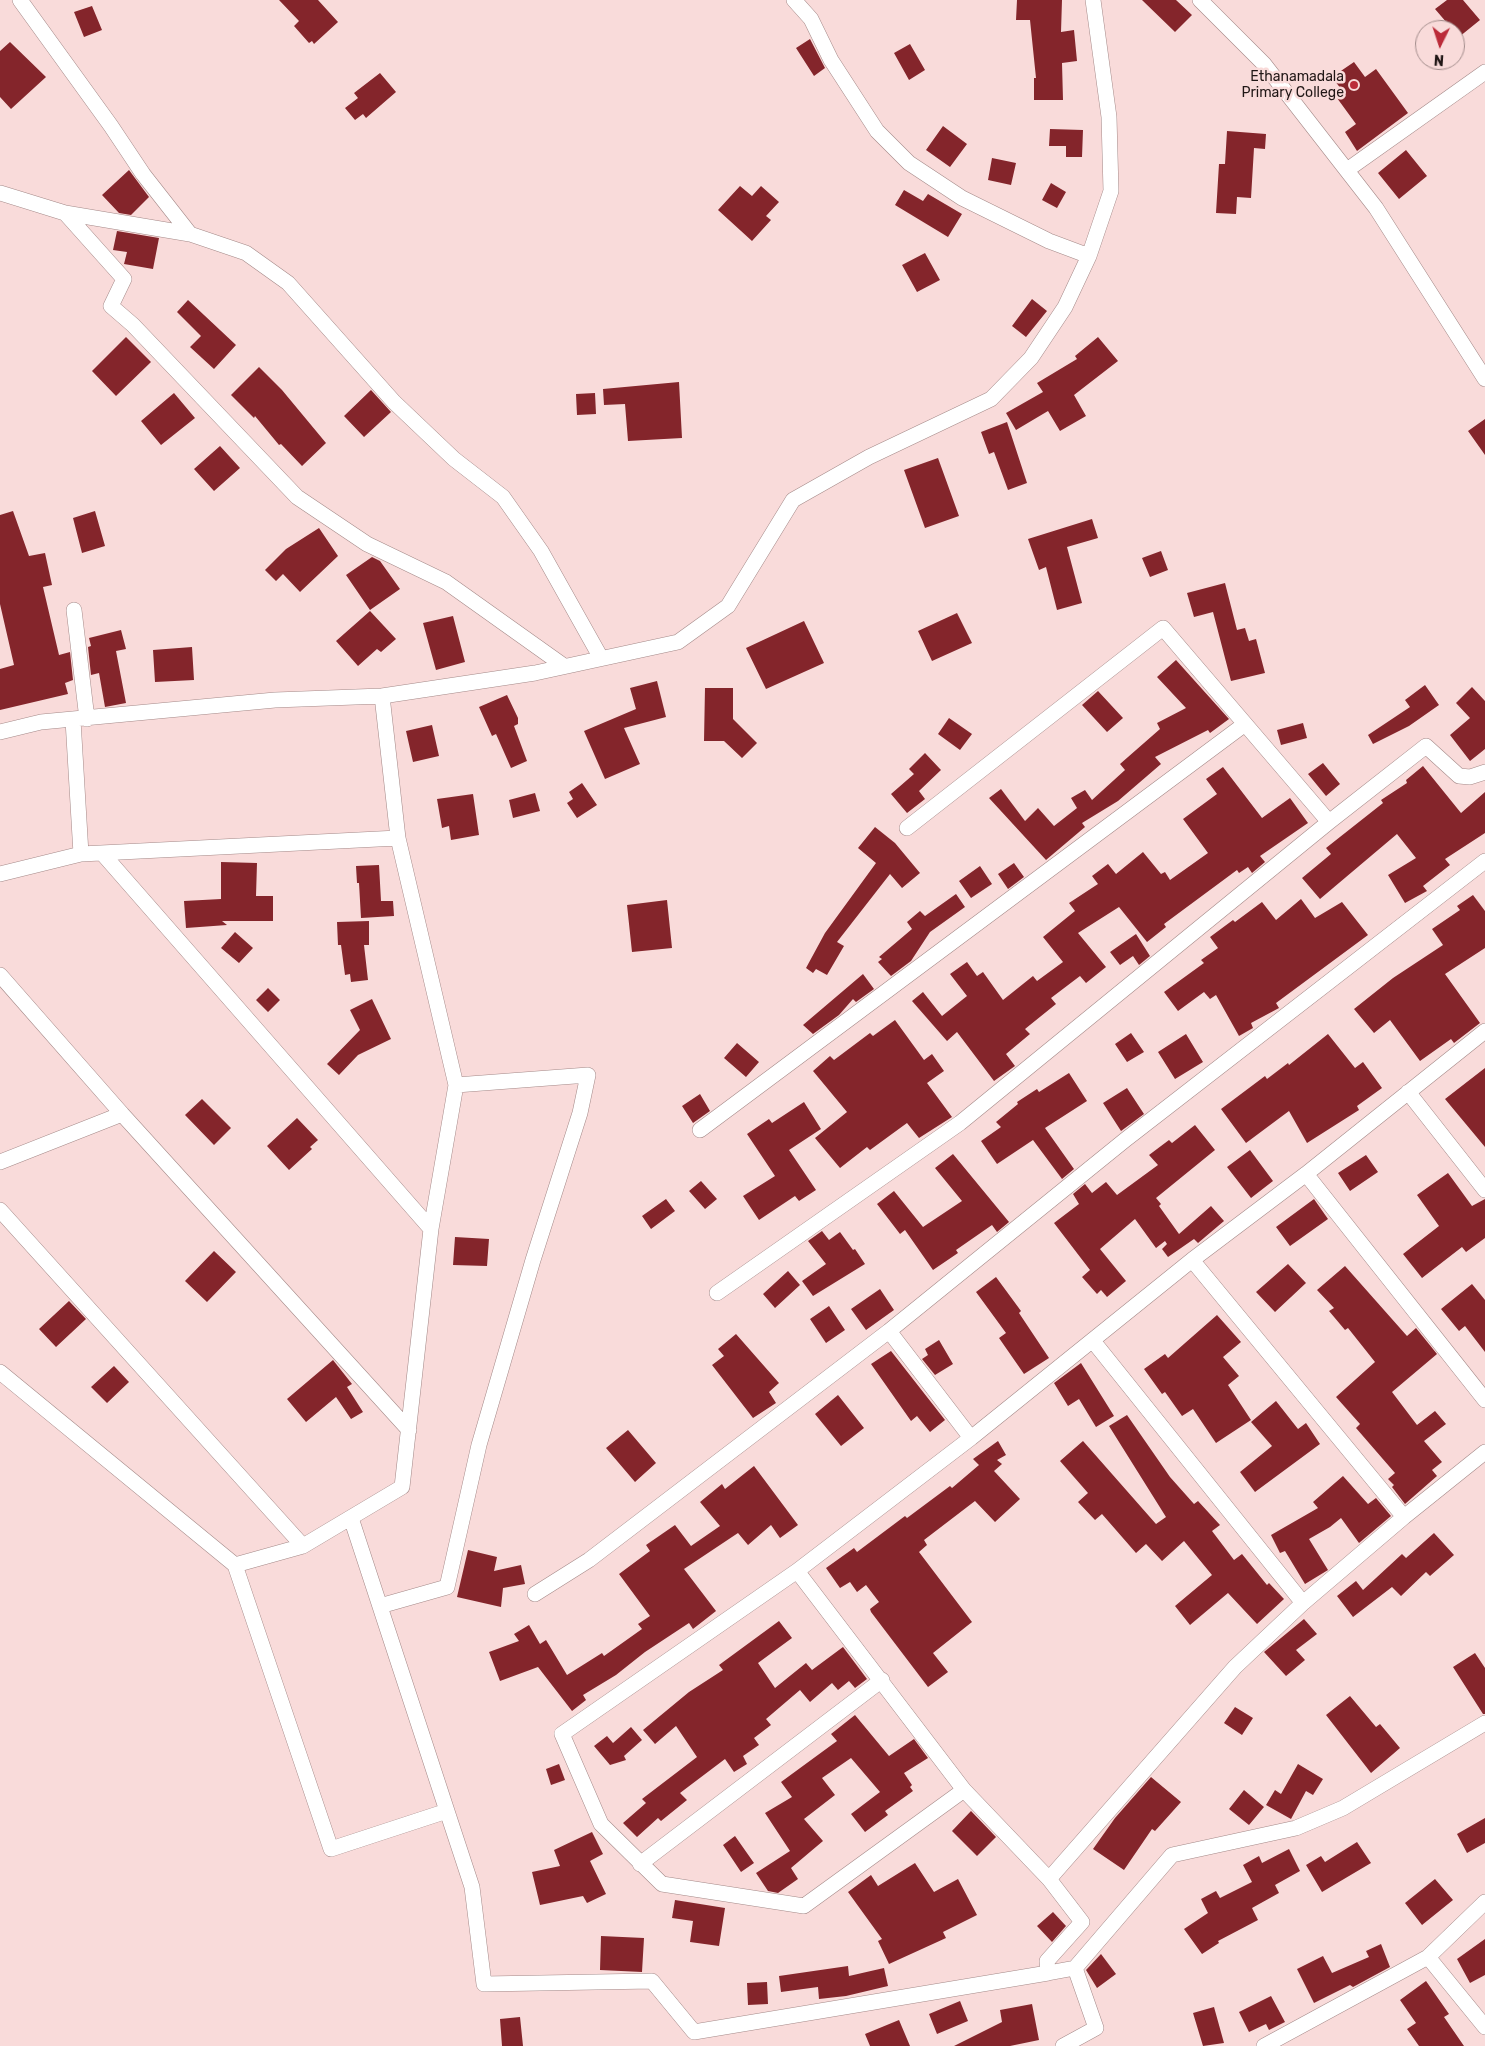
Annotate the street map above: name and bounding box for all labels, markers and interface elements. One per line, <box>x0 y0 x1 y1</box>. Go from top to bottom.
north arrow <box>1415 20 1465 70</box>
text: N <box>1433 51 1445 68</box>
place label: Ethanamadala Primary College <box>1241 69 1344 102</box>
marker: Ethanamadala Primary College <box>1348 79 1360 91</box>

